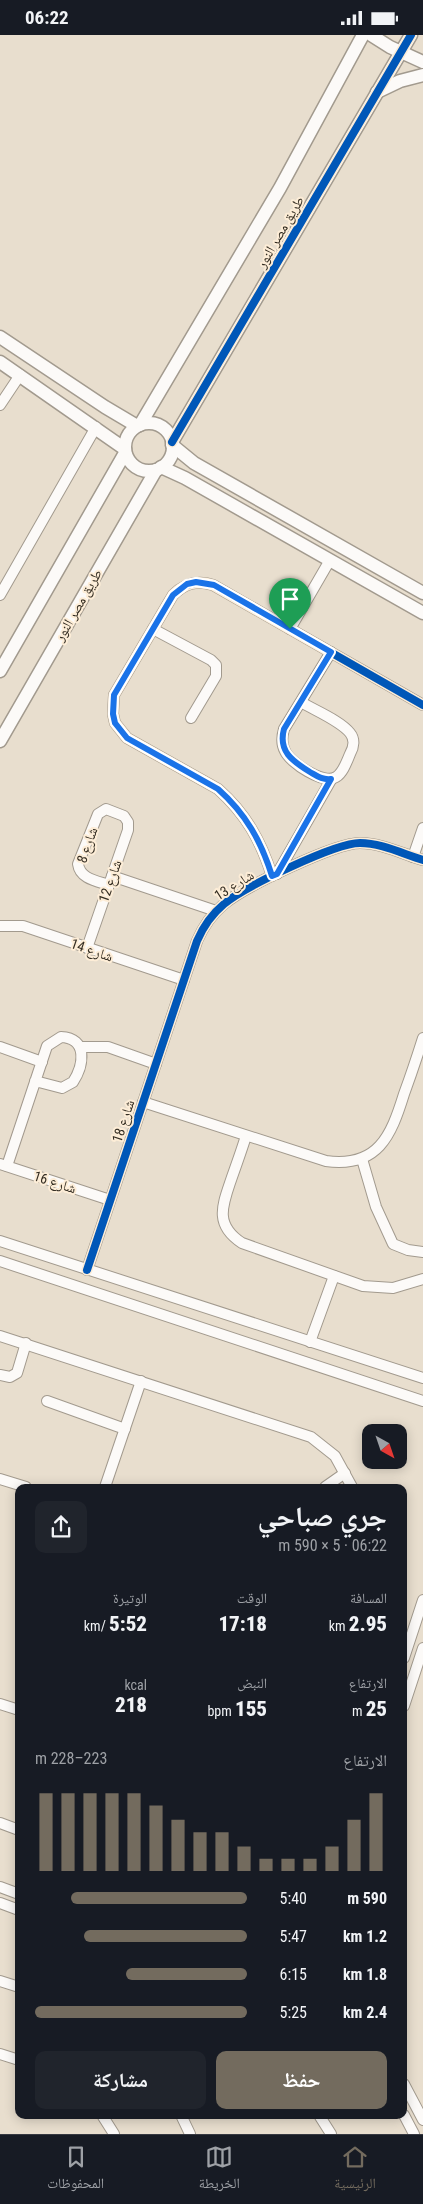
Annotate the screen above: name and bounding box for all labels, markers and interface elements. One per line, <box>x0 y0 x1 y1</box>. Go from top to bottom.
text: 06:22 <box>25 6 69 29</box>
street label: طريق مصر النور <box>252 193 309 273</box>
street label: طريق مصر النور <box>50 566 107 646</box>
pin <box>269 578 311 629</box>
icon: arrive <box>276 585 304 613</box>
street label: شارع 8 <box>73 825 102 866</box>
street label: شارع 12 <box>95 858 127 905</box>
street label: شارع 13 <box>211 867 258 905</box>
street label: شارع 14 <box>68 935 115 967</box>
street label: شارع 18 <box>109 1098 139 1145</box>
street label: شارع 16 <box>31 1168 78 1198</box>
north arrow <box>362 1424 408 1469</box>
map controls <box>362 1424 407 1469</box>
text: جري صباحي <box>258 1500 387 1533</box>
button: share <box>35 1501 87 1553</box>
text: 06:22 · 5 × 590 m <box>278 1536 387 1555</box>
text: الوتيرة <box>113 1590 147 1606</box>
text: الوقت <box>237 1590 267 1606</box>
text: المسافة <box>350 1590 387 1606</box>
text: 5:52 <box>109 1612 147 1636</box>
text: 17:18 <box>218 1612 267 1636</box>
text: 2.95 <box>349 1612 387 1636</box>
text: /km <box>84 1618 109 1634</box>
text: km <box>329 1618 349 1634</box>
text: النبض <box>237 1675 267 1691</box>
text: الارتفاع <box>349 1675 387 1691</box>
text: kcal <box>124 1677 147 1693</box>
text: 218 <box>115 1693 147 1717</box>
text: 155 <box>235 1697 267 1721</box>
text: 25 <box>366 1697 387 1721</box>
text: bpm <box>207 1703 235 1719</box>
text: m <box>352 1703 366 1719</box>
text: 223–228 m <box>35 1749 107 1768</box>
text: الارتفاع <box>343 1751 387 1770</box>
text: 5:40 <box>280 1889 307 1908</box>
text: 590 m <box>347 1889 387 1908</box>
text: 5:47 <box>280 1927 307 1946</box>
text: 1.2 km <box>343 1927 387 1946</box>
text: 6:15 <box>280 1965 307 1984</box>
text: 1.8 km <box>343 1965 387 1984</box>
text: 5:25 <box>280 2003 307 2022</box>
text: 2.4 km <box>343 2003 387 2022</box>
button: مشاركة <box>35 2051 206 2109</box>
button: حفظ <box>216 2051 387 2109</box>
tab: المحفوظات <box>47 2143 104 2197</box>
tab: الخريطة <box>199 2143 240 2197</box>
tab: الرئيسية <box>334 2143 376 2197</box>

